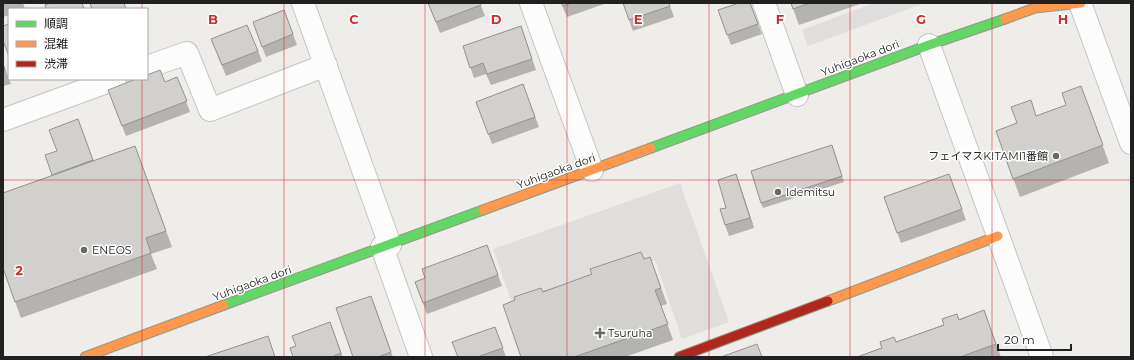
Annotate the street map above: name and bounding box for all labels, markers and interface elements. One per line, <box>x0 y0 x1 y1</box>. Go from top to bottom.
legend <box>8 8 148 80</box>
text: B <box>208 11 218 27</box>
text: C <box>349 11 359 27</box>
text: D <box>491 11 502 27</box>
text: E <box>634 11 643 27</box>
text: F <box>776 11 784 27</box>
text: G <box>916 11 926 27</box>
text: H <box>1058 11 1068 27</box>
text: 順調 <box>44 16 68 31</box>
text: 混雑 <box>44 36 68 51</box>
street label: Yuhigaoka dori <box>819 37 901 79</box>
text: 渋滞 <box>44 56 68 71</box>
place label: フェイマスKITAMI1番館 <box>928 149 1048 163</box>
street label: Yuhigaoka dori <box>515 150 597 192</box>
marker: フェイマスKITAMI1番館 <box>1051 151 1061 161</box>
place label: Idemitsu <box>786 185 835 199</box>
marker: Idemitsu <box>773 187 783 197</box>
place label: ENEOS <box>92 243 132 257</box>
marker: ENEOS <box>79 245 89 255</box>
text: 2 <box>15 262 23 278</box>
street label: Yuhigaoka dori <box>211 262 293 304</box>
place label: Tsuruha <box>608 326 652 340</box>
scale bar <box>998 326 1071 352</box>
marker: Tsuruha <box>595 328 605 338</box>
text: 20 m <box>1004 332 1035 347</box>

